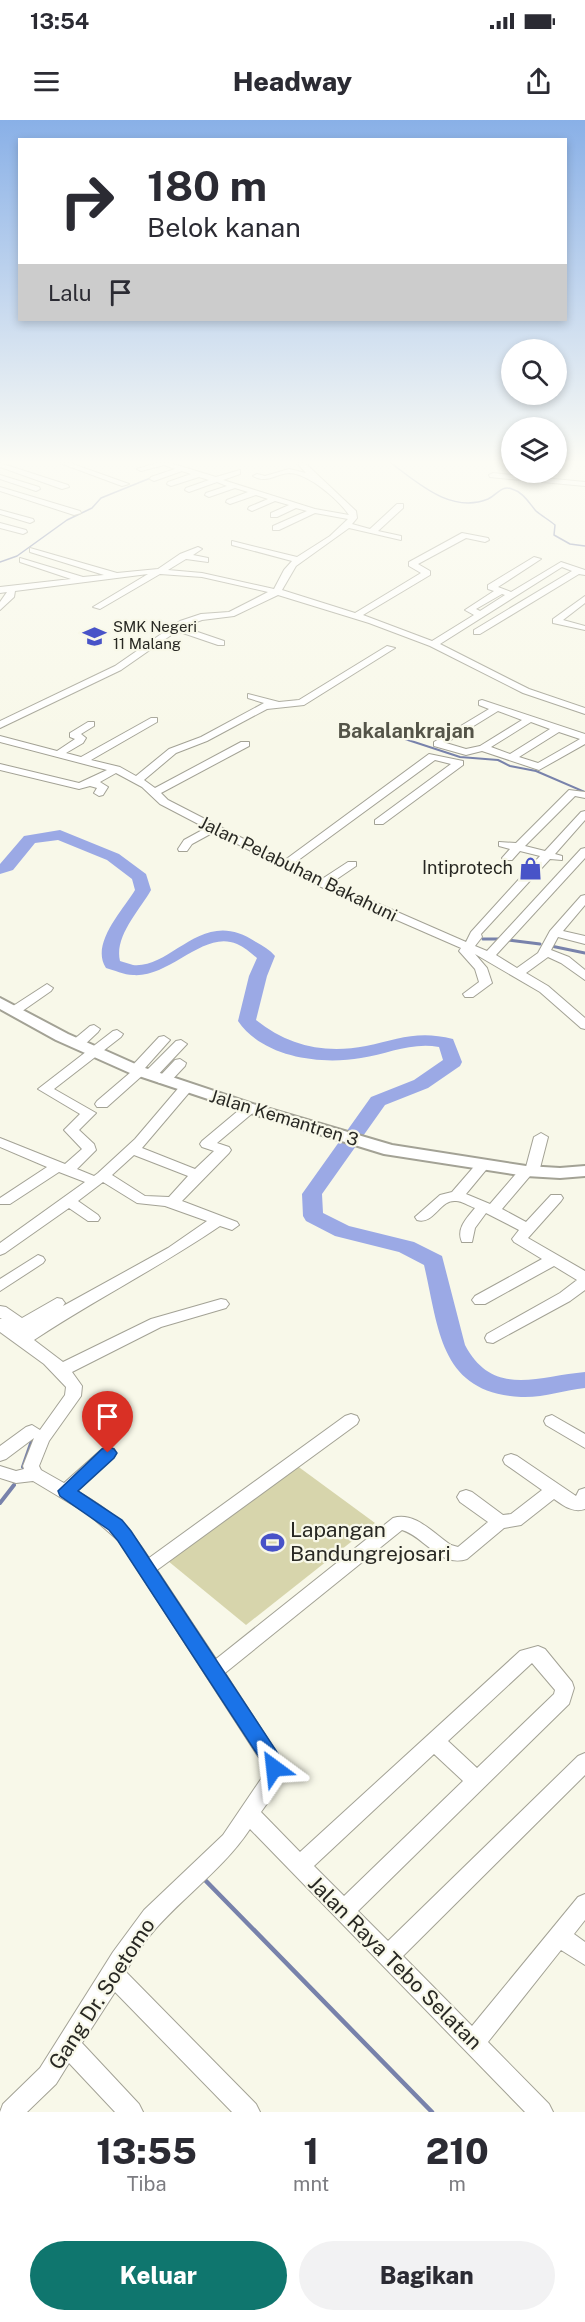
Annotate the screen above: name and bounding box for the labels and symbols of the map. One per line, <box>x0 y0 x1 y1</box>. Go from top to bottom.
place label: SMK Negeri 11 Malang <box>113 618 197 652</box>
school or university icon: SMK Negeri 11 Malang <box>82 623 108 649</box>
district label: Bakalankrajan <box>337 719 475 743</box>
street label: Jalan Pelabuhan Bakahuni <box>196 811 401 926</box>
shop icon: Intiprotech <box>518 855 544 881</box>
place label: Intiprotech <box>422 857 513 878</box>
street label: Jalan Kemantren 3 <box>207 1085 361 1150</box>
pin <box>82 1391 133 1453</box>
place label: Lapangan Bandungrejosari <box>290 1517 451 1566</box>
sports icon: Lapangan Bandungrejosari <box>259 1529 285 1555</box>
position arrow <box>242 1736 306 1800</box>
street label: Jalan Raya Tebo Selatan <box>303 1871 487 2055</box>
street label: Gang Dr. Soetomo <box>43 1913 160 2074</box>

